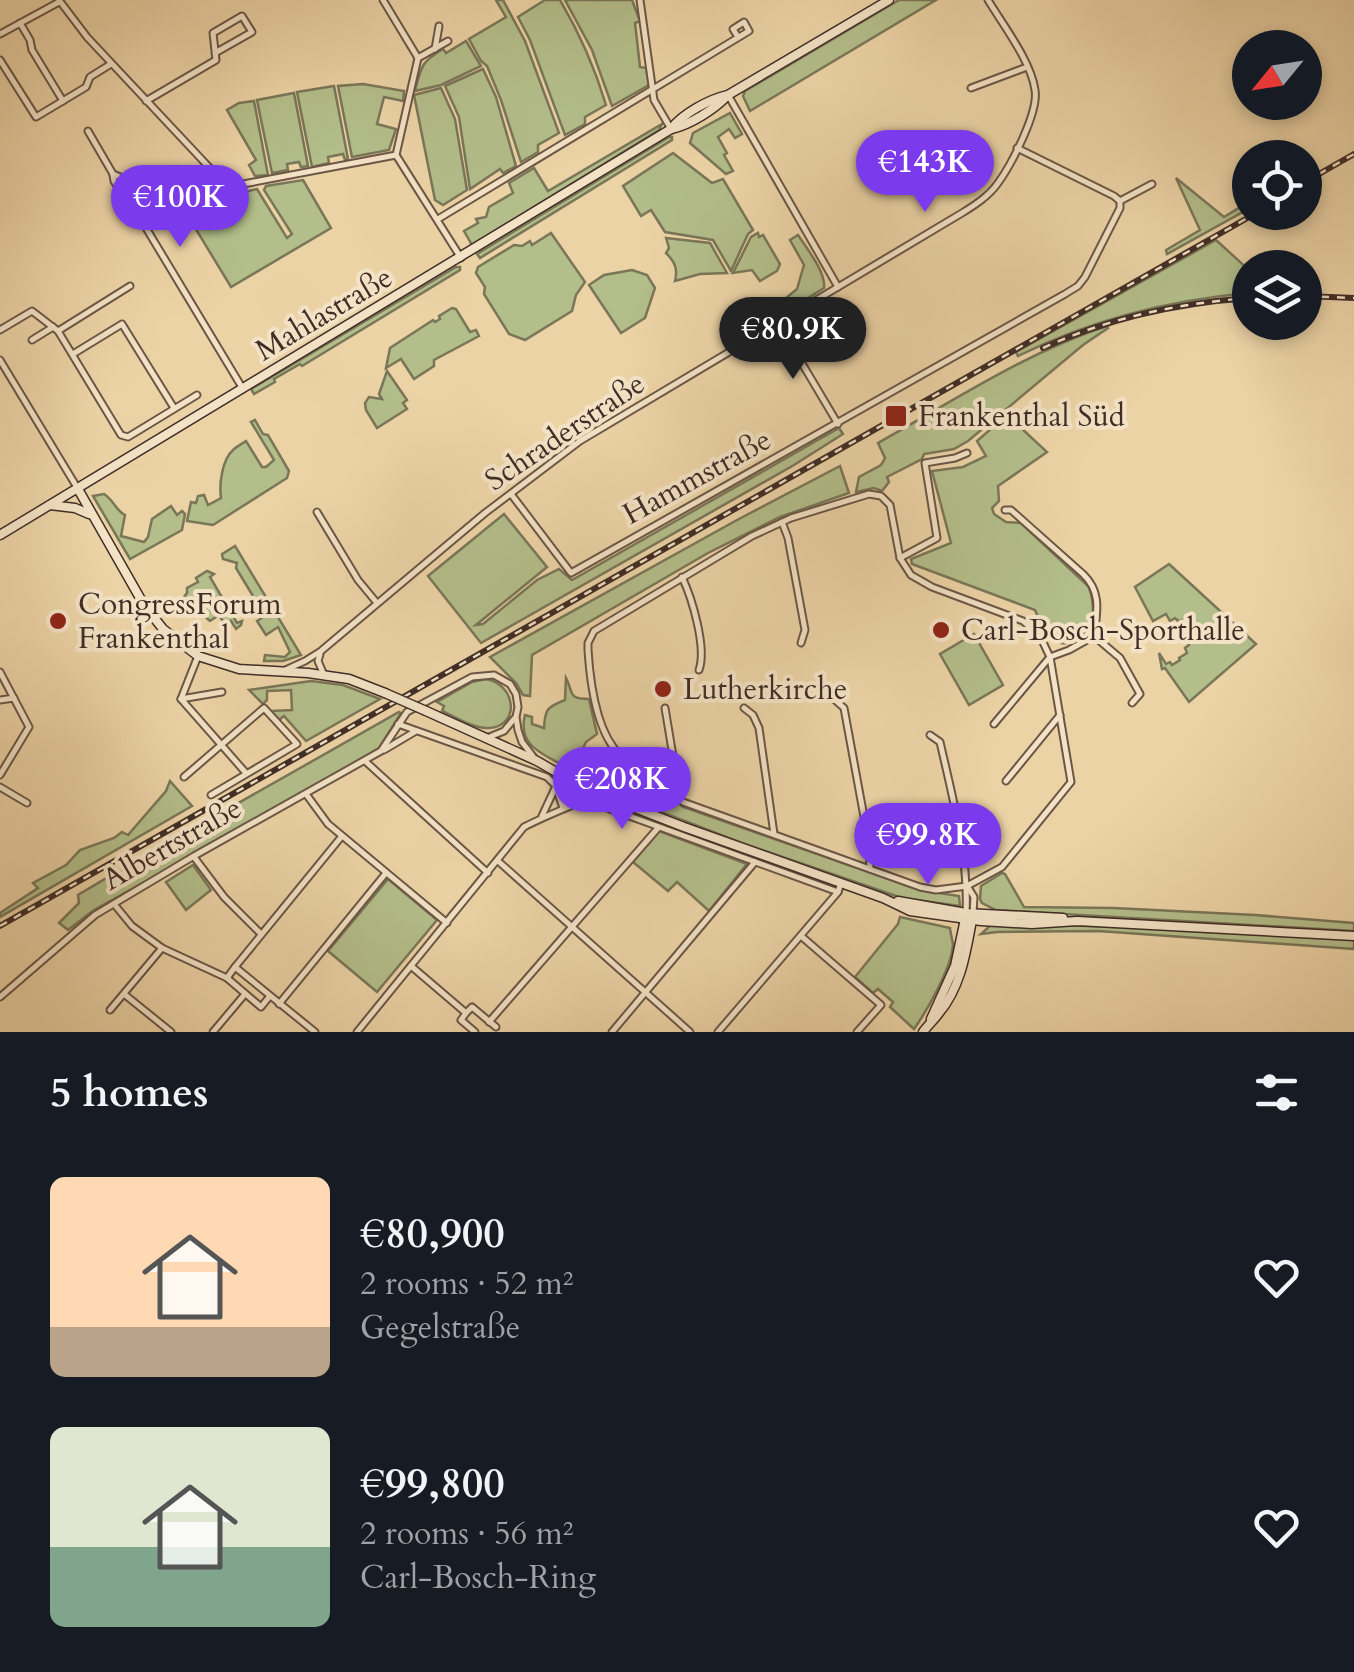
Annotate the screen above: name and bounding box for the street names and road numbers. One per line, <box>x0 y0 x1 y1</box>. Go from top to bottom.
street label: Mahlastraße <box>248 257 400 371</box>
street label: Schraderstraße <box>477 363 653 501</box>
street label: Hammstraße <box>615 419 779 535</box>
street label: Albertstraße <box>95 788 249 900</box>

